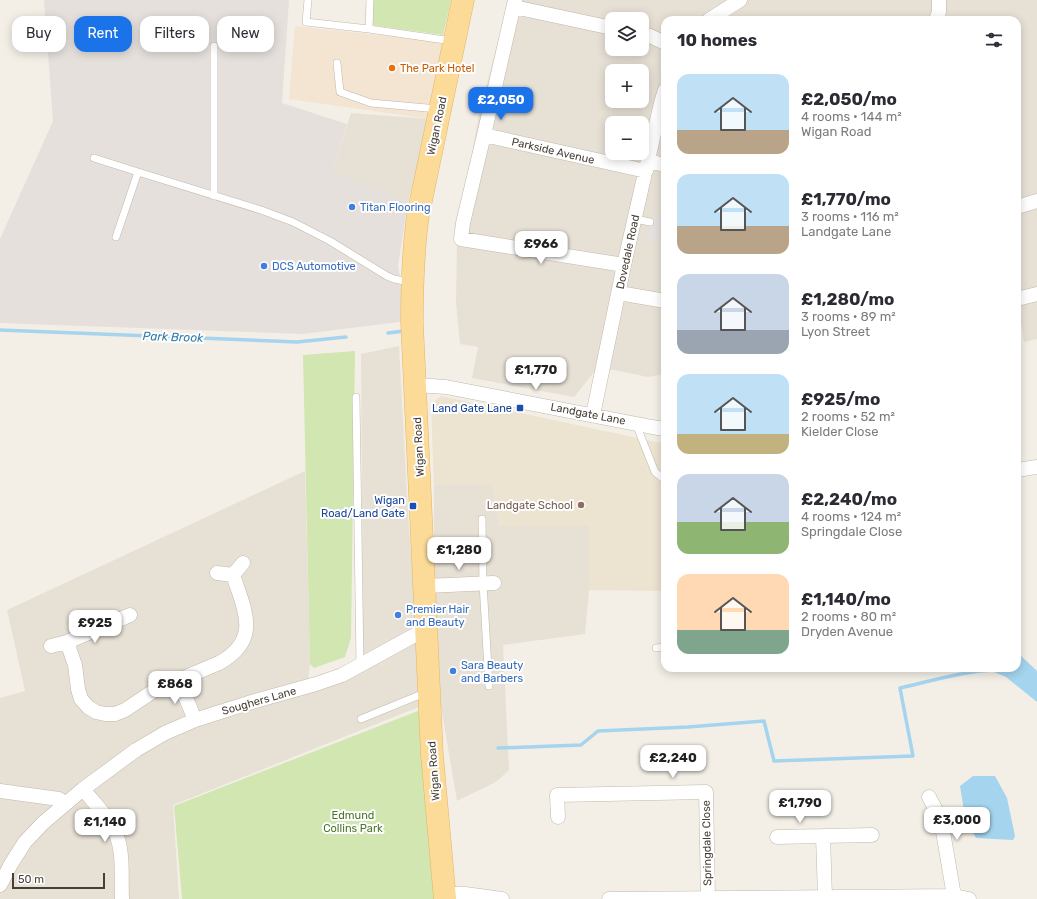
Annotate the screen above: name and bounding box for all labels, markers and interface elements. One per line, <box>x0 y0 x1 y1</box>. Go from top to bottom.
map controls <box>605 12 649 160</box>
button: layers <box>605 12 649 56</box>
chip: Buy <box>12 16 66 52</box>
chip: Rent <box>74 16 132 52</box>
chip: Filters <box>140 16 209 52</box>
chip: New <box>217 16 274 52</box>
icon: filters <box>983 29 1005 51</box>
text: 10 homes <box>677 30 757 50</box>
place label: The Park Hotel <box>400 62 474 75</box>
marker: The Park Hotel <box>387 63 397 73</box>
button: + <box>605 64 649 108</box>
pin: £2,050 <box>468 87 534 121</box>
text: £2,050/mo <box>801 89 897 109</box>
icon: home <box>709 90 757 138</box>
text: £2,050 <box>477 92 525 107</box>
street label: Wigan Road <box>424 96 450 156</box>
text: 4 rooms · 144 m² <box>801 109 902 124</box>
button: − <box>605 116 649 160</box>
text: Wigan Road <box>801 124 871 139</box>
street label: Parkside Avenue <box>510 135 596 167</box>
text: £1,770/mo <box>801 189 891 209</box>
icon: home <box>709 190 757 238</box>
place label: Titan Flooring <box>360 201 431 214</box>
marker: Titan Flooring <box>347 202 357 212</box>
text: 3 rooms · 116 m² <box>801 209 899 224</box>
street label: Dovedale Road <box>614 214 642 290</box>
text: Landgate Lane <box>801 224 891 239</box>
pin: £966 <box>517 231 565 265</box>
text: £966 <box>524 236 558 251</box>
place label: DCS Automotive <box>272 260 356 273</box>
marker: DCS Automotive <box>259 261 269 271</box>
text: £1,280/mo <box>801 289 894 309</box>
icon: home <box>709 290 757 338</box>
text: 3 rooms · 89 m² <box>801 309 896 324</box>
text: Lyon Street <box>801 324 870 339</box>
water label: Park Brook <box>142 329 204 345</box>
pin: £1,770 <box>503 357 569 391</box>
text: £1,770 <box>515 362 557 377</box>
text: £925/mo <box>801 389 880 409</box>
icon: home <box>709 390 757 438</box>
street label: Landgate Lane <box>549 400 627 428</box>
place label: Land Gate Lane <box>432 402 512 415</box>
marker: Land Gate Lane <box>515 403 525 413</box>
text: 2 rooms · 52 m² <box>801 409 895 424</box>
street label: Wigan Road <box>411 417 427 477</box>
text: Kielder Close <box>801 424 878 439</box>
text: £2,240/mo <box>801 489 897 509</box>
icon: home <box>709 490 757 538</box>
place label: Wigan Road/Land Gate <box>321 494 405 520</box>
place label: Landgate School <box>487 499 573 512</box>
marker: Landgate School <box>576 500 586 510</box>
marker: Wigan Road/Land Gate <box>408 501 418 511</box>
text: 4 rooms · 124 m² <box>801 509 901 524</box>
text: Springdale Close <box>801 524 902 539</box>
pin: £1,280 <box>426 537 492 571</box>
text: £1,280 <box>436 542 482 557</box>
text: £1,140/mo <box>801 589 891 609</box>
icon: home <box>709 590 757 638</box>
place label: Premier Hair and Beauty <box>406 603 470 629</box>
text: 2 rooms · 80 m² <box>801 609 896 624</box>
pin: £925 <box>71 610 119 644</box>
marker: Premier Hair and Beauty <box>393 610 403 620</box>
text: £925 <box>78 615 112 630</box>
text: Dryden Avenue <box>801 624 893 639</box>
place label: Sara Beauty and Barbers <box>461 659 523 685</box>
marker: Sara Beauty and Barbers <box>448 666 458 676</box>
pin: £868 <box>151 671 199 705</box>
text: £868 <box>157 676 193 691</box>
street label: Soughers Lane <box>220 684 298 718</box>
street label: Wigan Road <box>425 741 443 801</box>
pin: £2,240 <box>640 745 706 779</box>
text: £2,240 <box>649 750 697 765</box>
pin: £1,790 <box>767 790 833 824</box>
text: £1,790 <box>778 795 822 810</box>
street label: Springdale Close <box>700 800 714 886</box>
pin: £3,000 <box>924 807 990 841</box>
pin: £1,140 <box>72 809 138 843</box>
park label: Edmund Collins Park <box>323 809 383 835</box>
text: £3,000 <box>933 812 981 827</box>
text: £1,140 <box>84 814 126 829</box>
scale bar <box>12 871 105 890</box>
text: 50 m <box>18 873 44 886</box>

